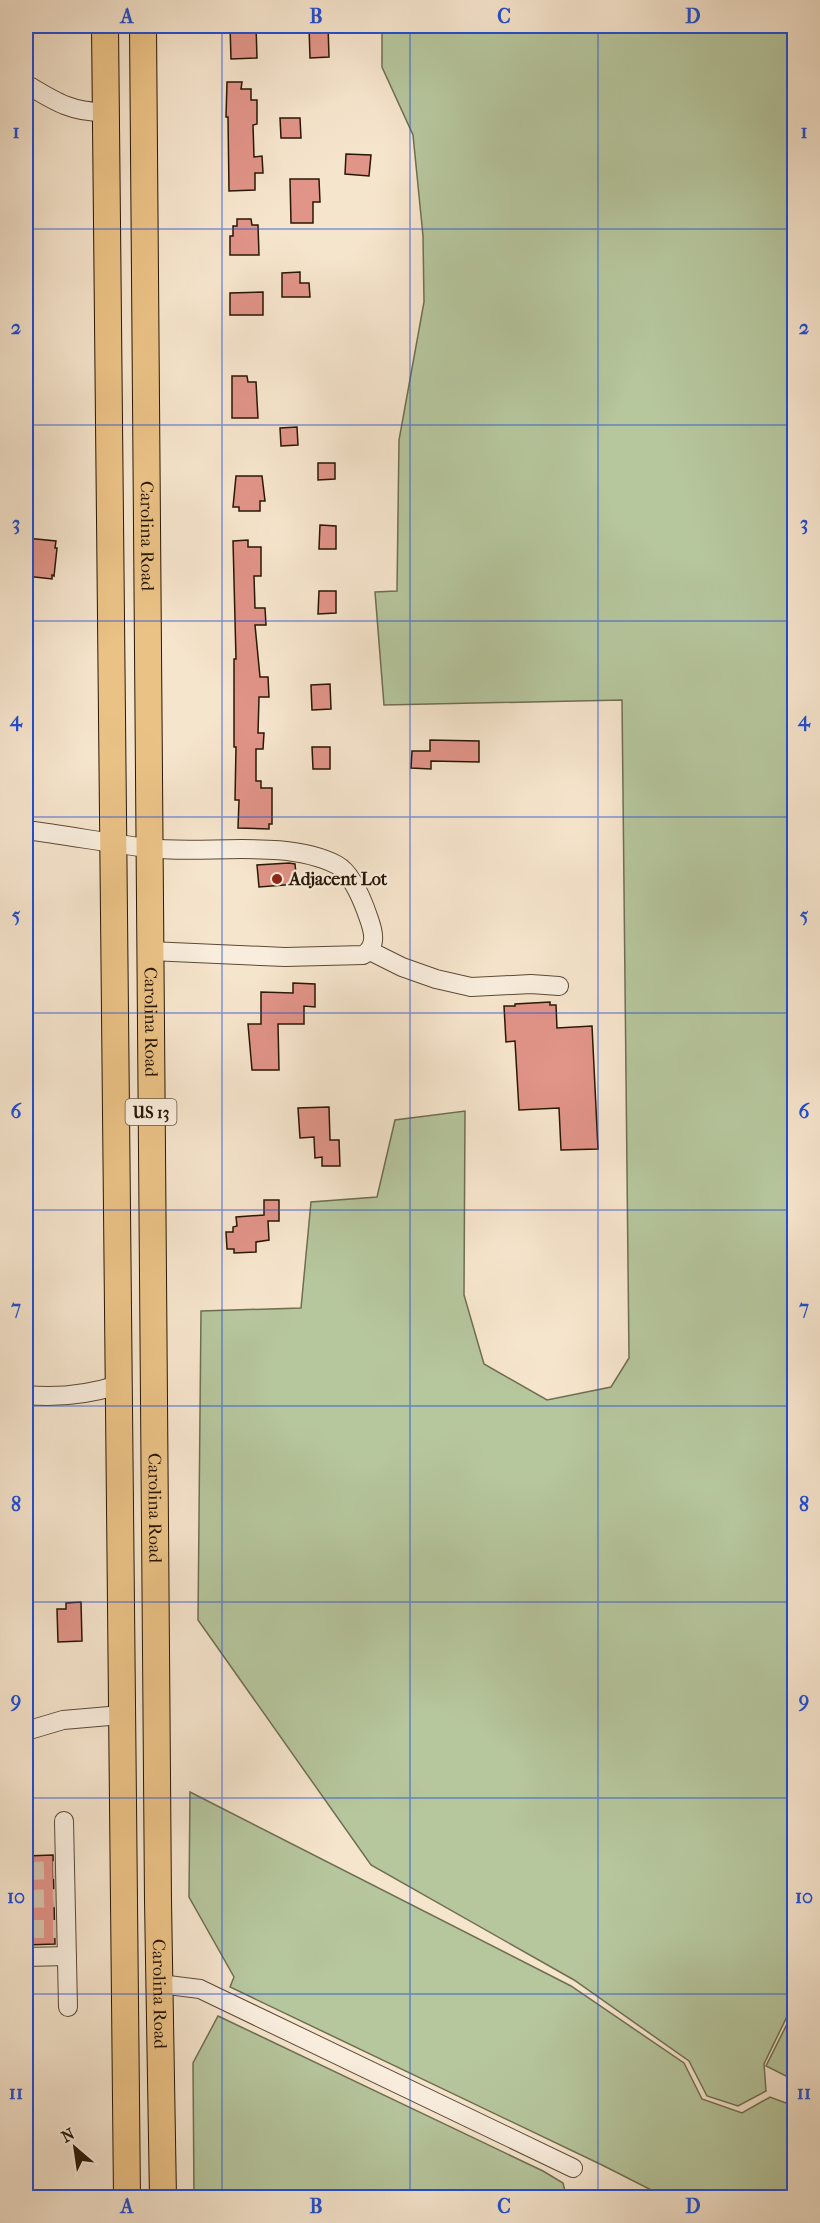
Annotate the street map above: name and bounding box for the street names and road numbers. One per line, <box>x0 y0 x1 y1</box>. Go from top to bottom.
street label: Carolina Road <box>136 481 158 591</box>
street label: Carolina Road <box>140 967 161 1077</box>
road number: US 13 <box>126 1099 176 1125</box>
street label: Carolina Road <box>143 1453 165 1563</box>
street label: Carolina Road <box>148 1939 170 2049</box>

